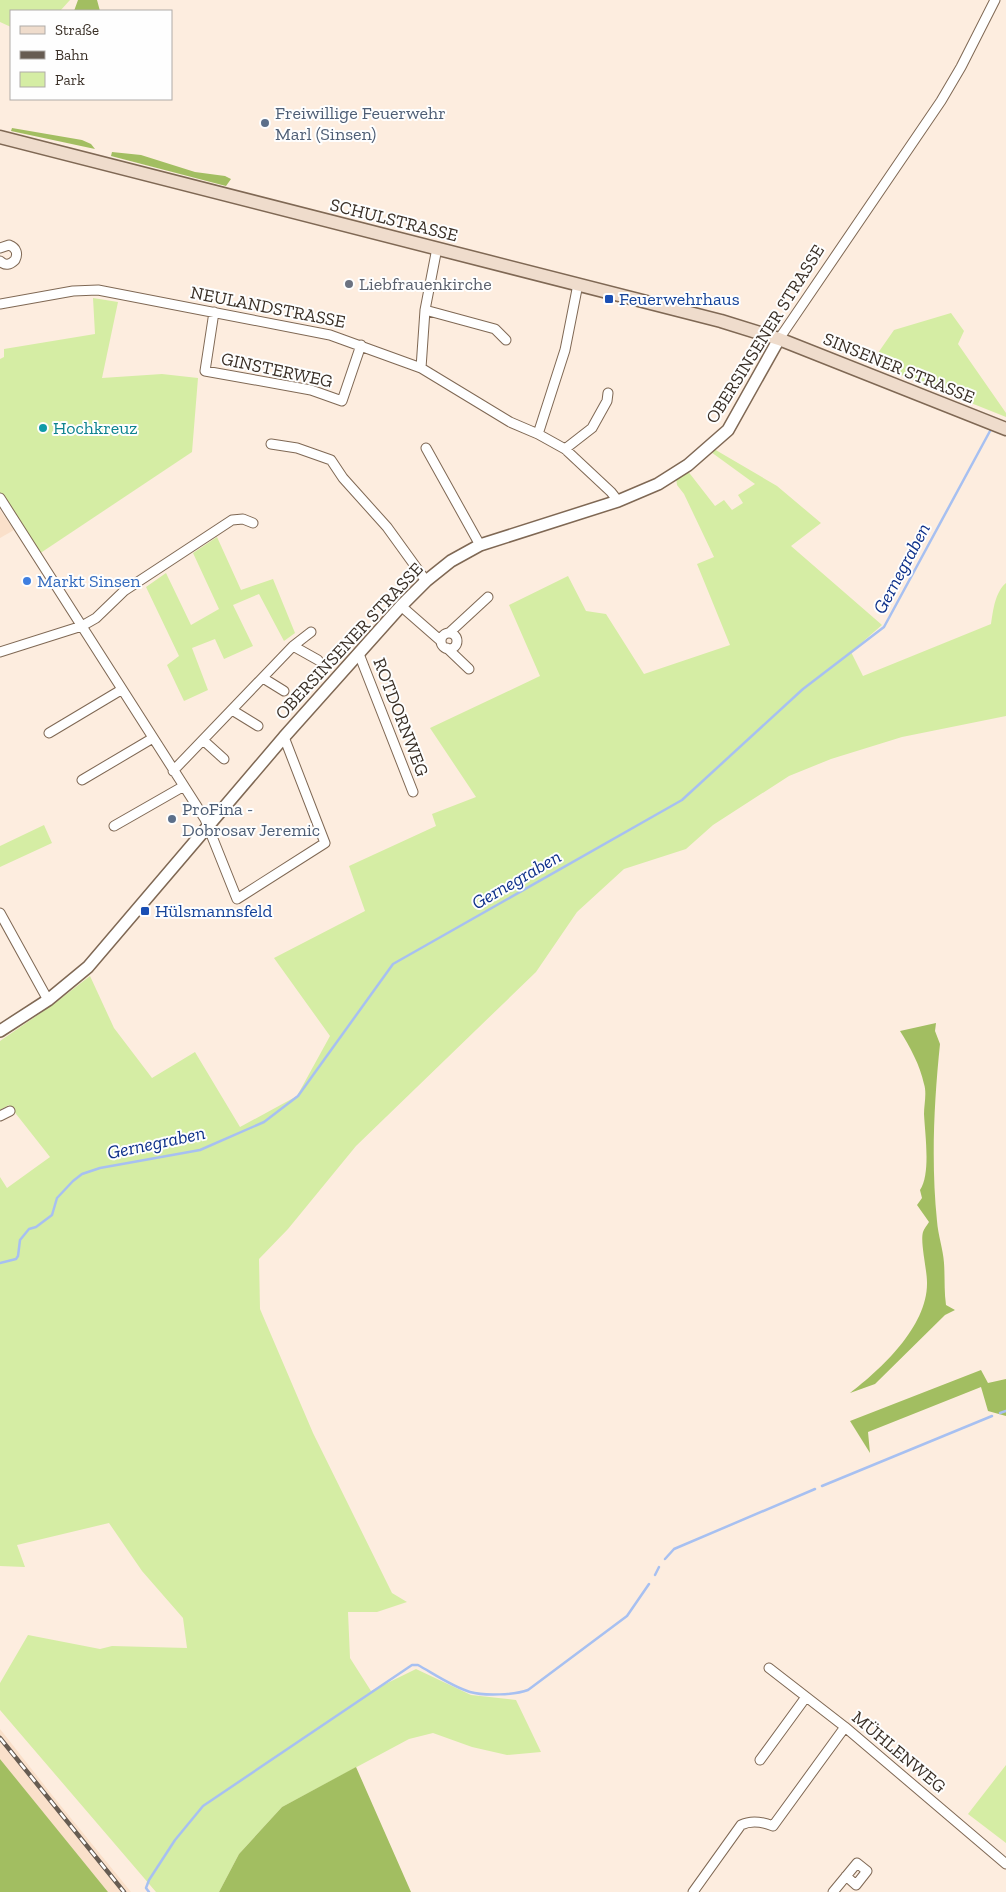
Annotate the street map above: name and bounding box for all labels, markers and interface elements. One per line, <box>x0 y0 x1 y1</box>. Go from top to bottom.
legend <box>10 10 172 100</box>
text: Straße <box>55 21 99 39</box>
text: Bahn <box>55 46 89 64</box>
text: Park <box>55 71 85 89</box>
place label: Freiwillige Feuerwehr Marl (Sinsen) <box>275 102 446 145</box>
marker: Freiwillige Feuerwehr Marl (Sinsen) <box>259 117 271 129</box>
street label: SCHULSTRASSE <box>328 193 460 247</box>
street label: OBERSINSENER STRASSE <box>701 241 829 427</box>
place label: Liebfrauenkirche <box>359 273 492 295</box>
marker: Liebfrauenkirche <box>343 278 355 290</box>
street label: NEULANDSTRASSE <box>189 281 347 333</box>
place label: Feuerwehrhaus <box>619 288 740 310</box>
marker: Feuerwehrhaus <box>603 293 615 305</box>
street label: SINSENER STRASSE <box>820 328 978 408</box>
street label: GINSTERWEG <box>219 347 335 393</box>
place label: Hochkreuz <box>53 417 138 439</box>
marker: Hochkreuz <box>37 422 49 434</box>
water label: Gernegraben <box>868 519 935 618</box>
street label: OBERSINSENER STRASSE <box>270 558 428 724</box>
place label: Markt Sinsen <box>37 570 141 592</box>
marker: Markt Sinsen <box>21 575 33 587</box>
street label: ROTDORNWEG <box>368 655 434 779</box>
place label: ProFina - Dobrosav Jeremic <box>182 798 320 841</box>
marker: ProFina - Dobrosav Jeremic <box>166 813 178 825</box>
water label: Gernegraben <box>467 845 565 914</box>
place label: Hülsmannsfeld <box>155 900 273 922</box>
marker: Hülsmannsfeld <box>139 905 151 917</box>
water label: Gernegraben <box>105 1121 207 1164</box>
street label: MÜHLENWEG <box>848 1706 950 1798</box>

